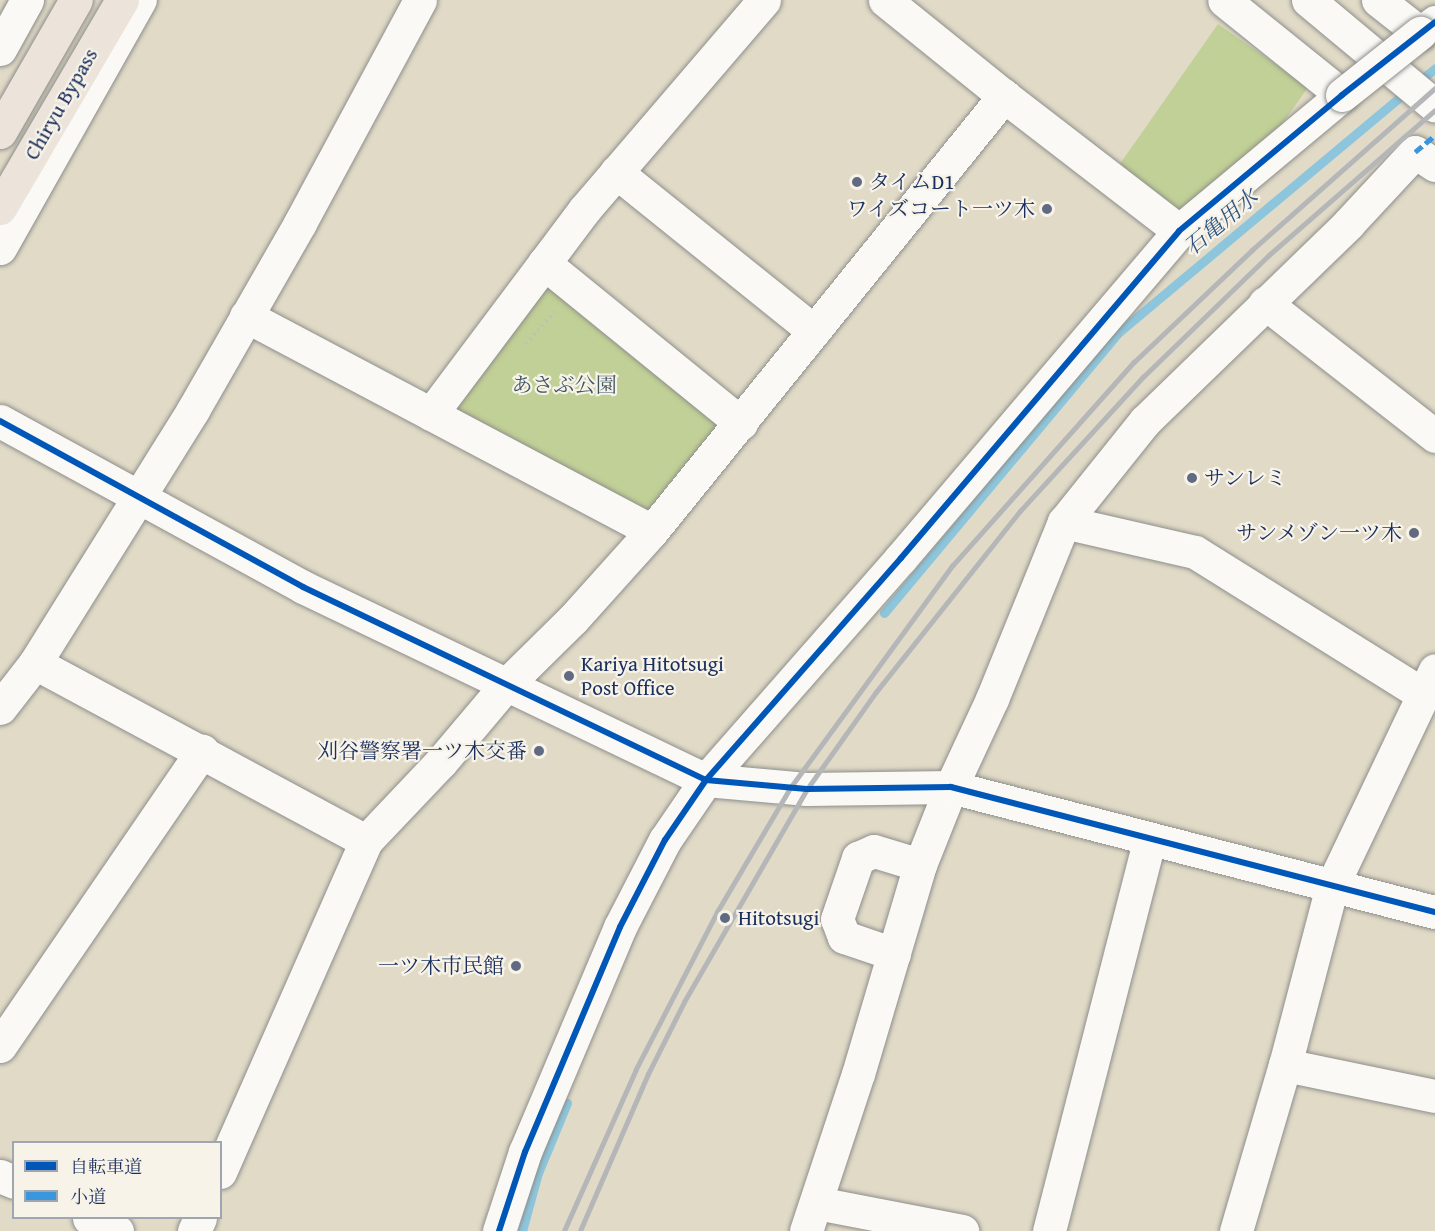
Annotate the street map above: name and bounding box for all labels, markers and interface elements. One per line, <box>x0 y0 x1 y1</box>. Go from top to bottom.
street label: Chiryu Bypass <box>19 44 103 164</box>
place label: タイムD1 <box>869 169 955 195</box>
marker: タイムD1 <box>850 175 864 189</box>
water label: 石亀用水 <box>1179 184 1263 260</box>
place label: ワイズコート一ツ木 <box>846 196 1035 222</box>
marker: ワイズコート一ツ木 <box>1040 202 1054 216</box>
park label: あさぶ公園 <box>512 372 616 398</box>
place label: サンレミ <box>1204 465 1288 491</box>
marker: サンレミ <box>1185 471 1199 485</box>
place label: サンメゾン一ツ木 <box>1234 520 1402 546</box>
marker: サンメゾン一ツ木 <box>1407 526 1421 540</box>
place label: Kariya Hitotsugi Post Office <box>581 651 724 701</box>
marker: Kariya Hitotsugi Post Office <box>562 669 576 683</box>
place label: 刈谷警察署一ツ木交番 <box>317 738 527 764</box>
marker: 刈谷警察署一ツ木交番 <box>532 744 546 758</box>
place label: Hitotsugi <box>738 905 819 931</box>
marker: Hitotsugi <box>716 909 734 927</box>
place label: 一ツ木市民館 <box>378 953 504 979</box>
marker: 一ツ木市民館 <box>509 959 523 973</box>
legend <box>12 1141 222 1219</box>
text: 自転車道 <box>70 1153 142 1180</box>
text: 小道 <box>70 1183 106 1210</box>

